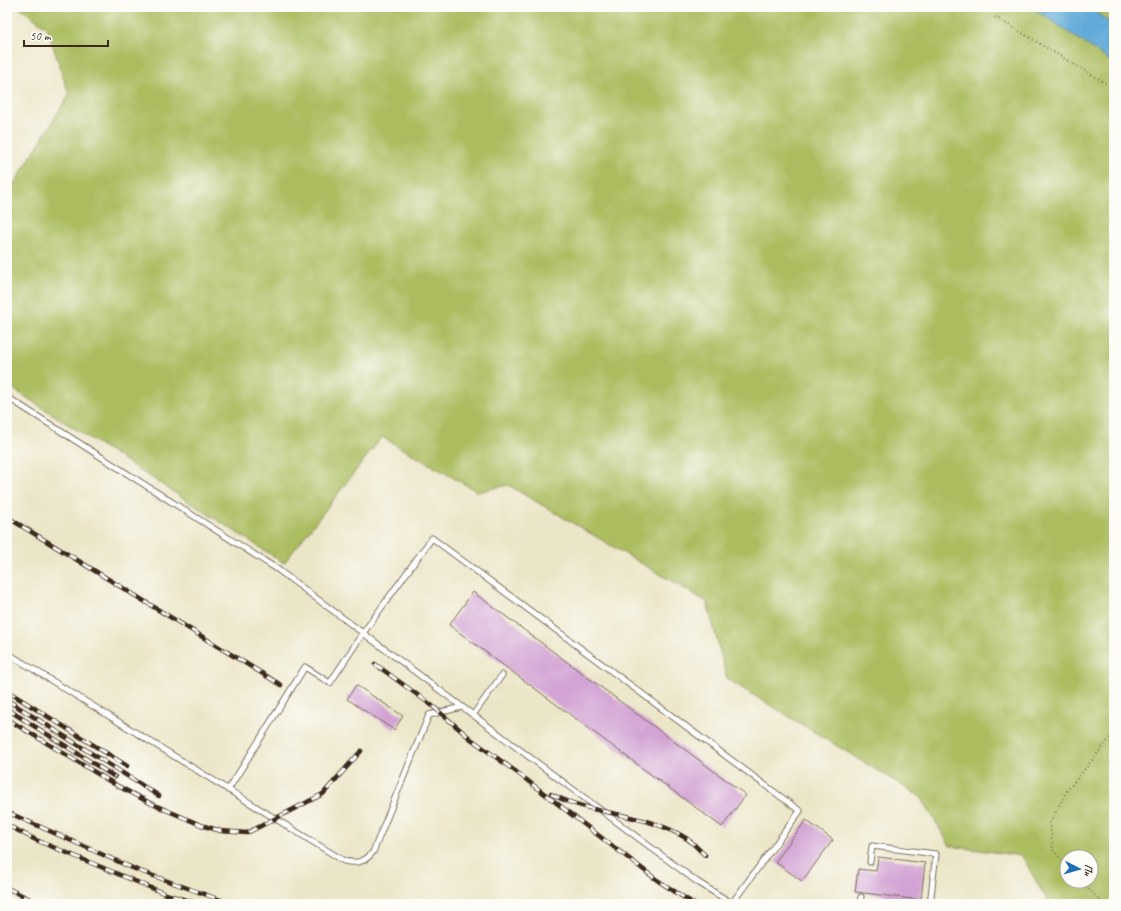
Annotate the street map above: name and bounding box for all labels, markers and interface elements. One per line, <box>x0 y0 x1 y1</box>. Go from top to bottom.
scale bar <box>24 22 108 48</box>
text: 50 m <box>30 28 52 44</box>
north arrow <box>1059 849 1099 889</box>
text: Пн <box>1081 864 1097 878</box>

